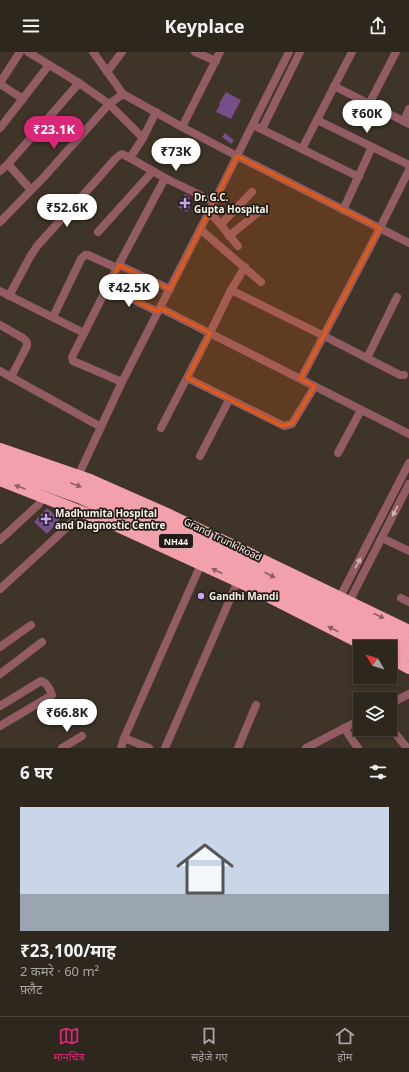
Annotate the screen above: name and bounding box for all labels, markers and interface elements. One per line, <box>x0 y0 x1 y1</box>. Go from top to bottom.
text: Keyplace <box>164 14 245 38</box>
icon: menu <box>20 15 42 37</box>
icon: share <box>367 15 389 37</box>
pin: ₹60K <box>343 100 391 134</box>
text: ₹60K <box>352 104 382 122</box>
pin: ₹23.1K <box>21 116 87 150</box>
text: ₹23.1K <box>33 120 75 138</box>
pin: ₹73K <box>152 138 200 172</box>
text: ₹73K <box>161 142 191 160</box>
place label: Dr. G.C. Gupta Hospital <box>194 190 269 216</box>
pin: ₹52.6K <box>34 194 100 228</box>
marker: Dr. G.C. Gupta Hospital <box>179 197 191 209</box>
text: ₹52.6K <box>46 198 88 216</box>
pin: ₹42.5K <box>96 274 162 308</box>
text: ₹42.5K <box>108 278 150 296</box>
one-way arrow <box>71 483 83 489</box>
one-way arrow <box>14 484 26 490</box>
one-way arrow <box>392 505 398 517</box>
place label: Madhumita Hospital and Diagnostic Centre <box>55 506 165 532</box>
marker: Madhumita Hospital and Diagnostic Centre <box>40 513 52 525</box>
street label: Grand Trunk Road <box>182 514 264 564</box>
road number: NH44 <box>159 534 193 548</box>
one-way arrow <box>355 557 361 569</box>
one-way arrow <box>211 568 222 574</box>
one-way arrow <box>265 572 276 578</box>
place label: Gandhi Mandi <box>209 589 278 603</box>
marker: Gandhi Mandi <box>196 591 206 601</box>
one-way arrow <box>373 613 385 619</box>
one-way arrow <box>327 626 339 633</box>
north arrow <box>353 640 397 684</box>
map controls <box>353 640 397 736</box>
button: layers <box>353 692 397 736</box>
pin: ₹66.8K <box>34 699 100 733</box>
text: ₹66.8K <box>46 703 88 721</box>
text: 6 घर <box>20 761 53 784</box>
icon: filters <box>367 761 389 783</box>
icon: home <box>169 833 241 905</box>
text: ₹23,100/माह <box>20 939 116 962</box>
text: 2 कमरे · 60 m² <box>20 962 99 980</box>
text: फ़्लैट <box>20 980 43 998</box>
tab: मानचित्र <box>53 1025 85 1064</box>
tab: सहेजे गए <box>191 1025 228 1064</box>
tab: होम <box>334 1025 356 1064</box>

